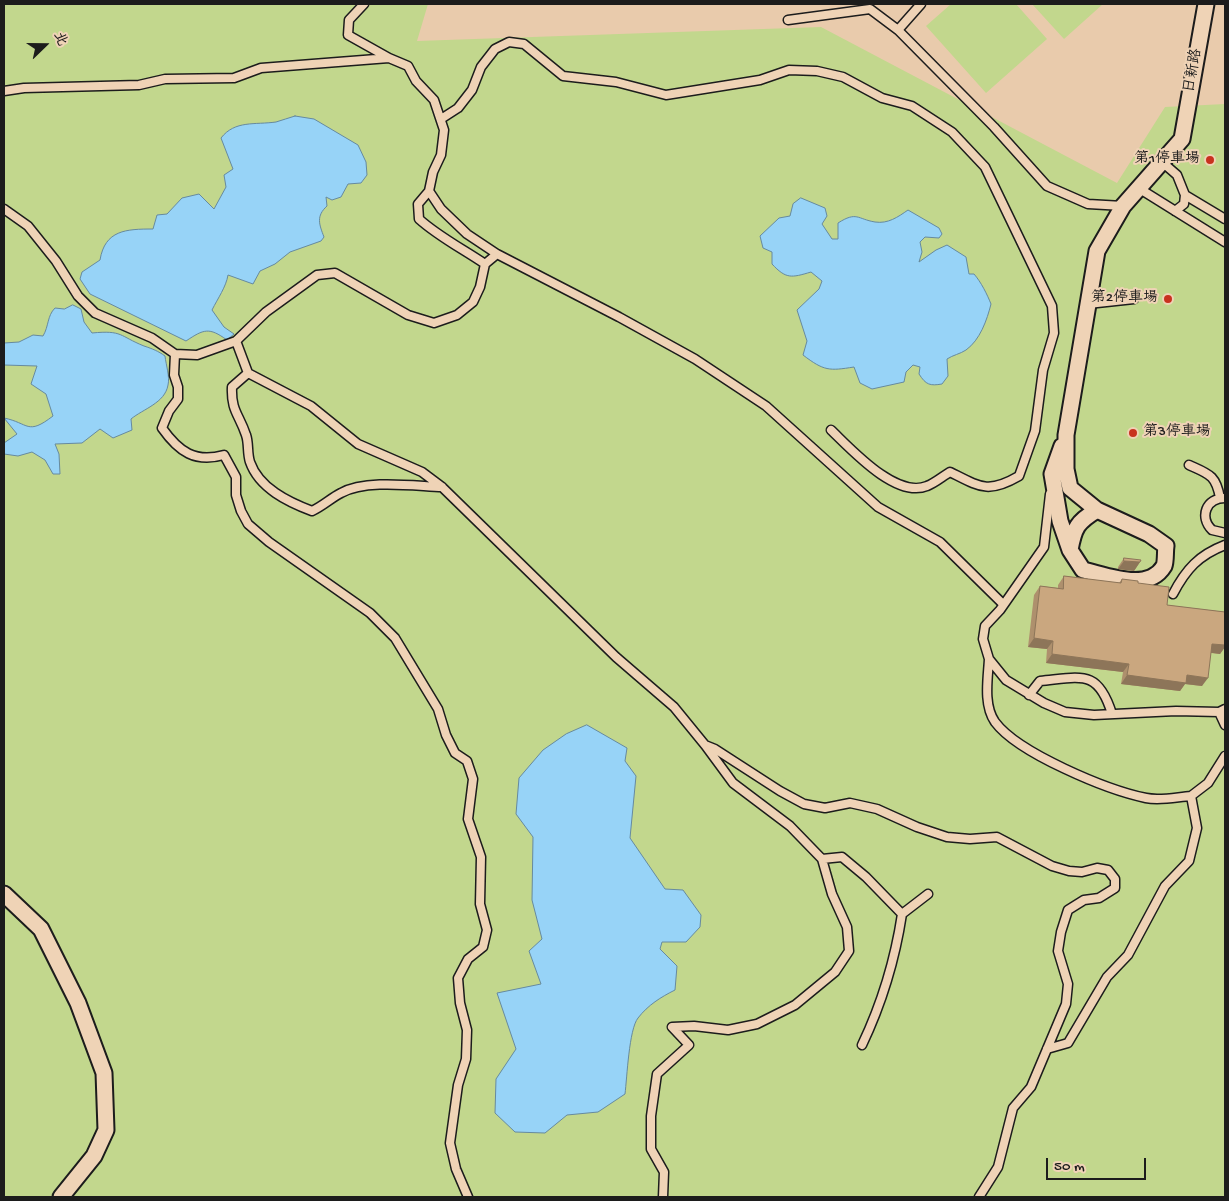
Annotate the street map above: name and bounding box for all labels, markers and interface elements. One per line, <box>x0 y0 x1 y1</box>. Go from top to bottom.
north arrow <box>20 20 70 70</box>
text: 北 <box>49 30 70 49</box>
street label: 日新路 <box>1181 47 1207 95</box>
place label: 第1停車場 <box>1134 151 1200 169</box>
marker: 第1停車場 <box>1204 154 1216 166</box>
place label: 第2停車場 <box>1091 290 1158 308</box>
marker: 第2停車場 <box>1162 293 1174 305</box>
place label: 第3停車場 <box>1143 424 1211 442</box>
marker: 第3停車場 <box>1127 427 1139 439</box>
scale bar <box>1049 1148 1149 1180</box>
text: 50 m <box>1054 1158 1085 1176</box>

